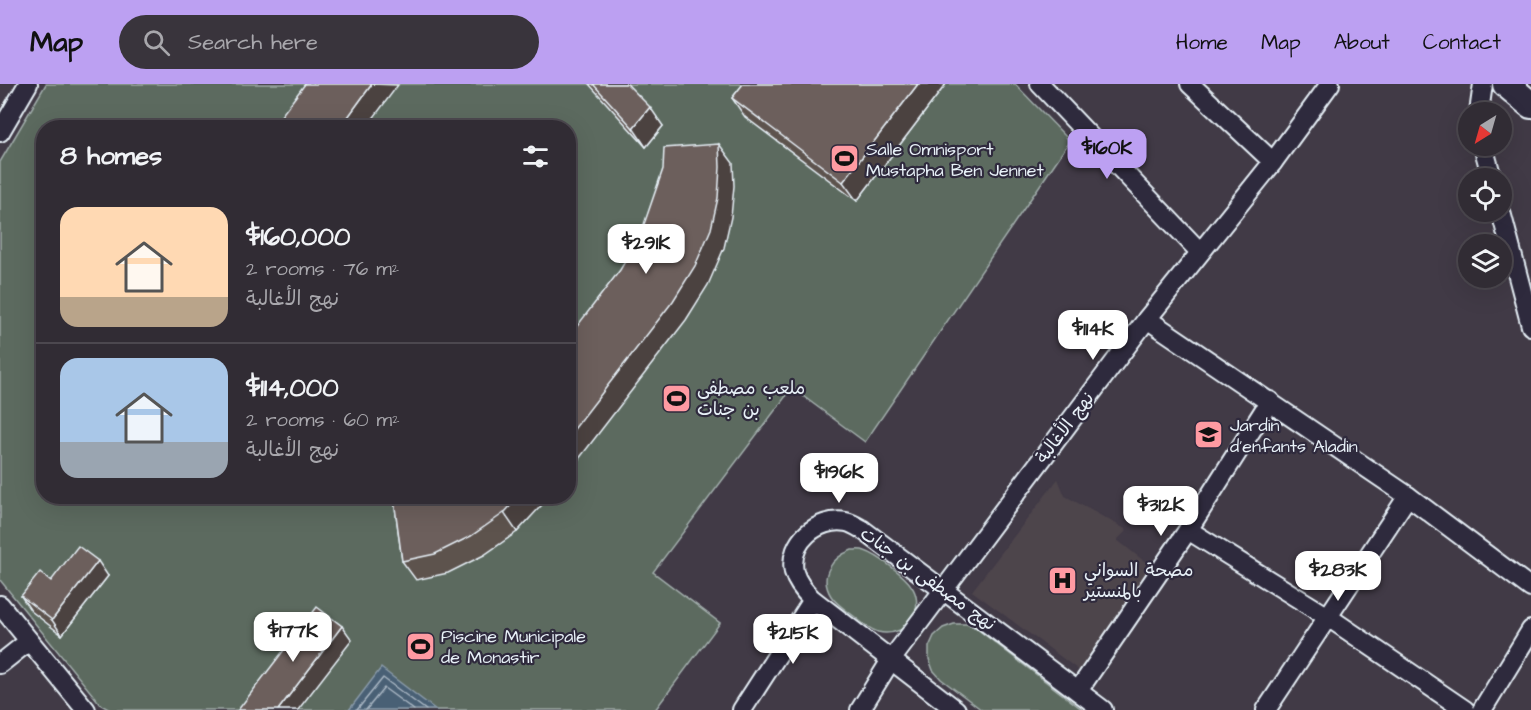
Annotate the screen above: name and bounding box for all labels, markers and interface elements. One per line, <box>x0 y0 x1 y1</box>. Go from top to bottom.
search box <box>119 15 539 69</box>
text: Map <box>30 23 83 62</box>
icon: search <box>140 26 173 59</box>
text: Search here <box>188 27 318 58</box>
text: Home <box>1176 28 1228 57</box>
text: Map <box>1261 28 1301 57</box>
text: About <box>1334 28 1390 57</box>
text: Contact <box>1423 28 1501 57</box>
north arrow <box>1458 102 1512 156</box>
map controls <box>1458 102 1512 288</box>
pin: $160K <box>1065 129 1149 180</box>
text: $160K <box>1082 134 1132 162</box>
place label: Salle Omnisport Mustapha Ben Jennet <box>866 137 1045 183</box>
text: 8 homes <box>60 138 162 174</box>
icon: filters <box>519 140 552 173</box>
sports icon: Salle Omnisport Mustapha Ben Jennet <box>829 143 861 175</box>
button: locate <box>1458 168 1512 222</box>
text: $160,000 <box>246 219 350 255</box>
pin: $291K <box>604 224 688 275</box>
text: $291K <box>622 229 670 257</box>
icon: home <box>108 231 180 303</box>
button: layers <box>1458 234 1512 288</box>
text: 2 rooms · 76 m² <box>246 255 399 283</box>
text: نهج الأغالبة <box>246 285 339 313</box>
pin: $114K <box>1051 310 1135 361</box>
text: $114K <box>1072 315 1114 343</box>
text: $114,000 <box>246 370 339 406</box>
place label: ملعب مصطفى بن جنات <box>697 376 805 422</box>
icon: home <box>108 382 180 454</box>
sports icon: ملعب مصطفى بن جنات <box>660 382 692 414</box>
street label: نهج الأغالبة <box>1030 387 1100 469</box>
text: 2 rooms · 60 m² <box>246 406 400 434</box>
place label: Jardin d'enfants Aladin <box>1230 413 1358 459</box>
school or university icon: Jardin d'enfants Aladin <box>1193 419 1225 451</box>
text: نهج الأغالبة <box>246 436 339 464</box>
pin: $196K <box>797 453 881 504</box>
text: $196K <box>814 458 864 486</box>
pin: $312K <box>1119 486 1203 537</box>
text: $312K <box>1137 491 1185 519</box>
street label: نهج مصطفى بن جنات <box>855 521 1001 637</box>
pin: $283K <box>1296 551 1380 602</box>
text: $283K <box>1309 556 1367 584</box>
place label: مصحة السواني بالمنستير <box>1082 558 1193 604</box>
hospital icon: مصحة السواني بالمنستير <box>1047 564 1079 596</box>
pin: $177K <box>251 612 335 663</box>
pin: $215K <box>751 614 835 665</box>
text: $177K <box>268 617 318 645</box>
text: $215K <box>767 619 819 647</box>
place label: Piscine Municipale de Monastir <box>441 624 586 670</box>
sports icon: Piscine Municipale de Monastir <box>404 630 436 662</box>

